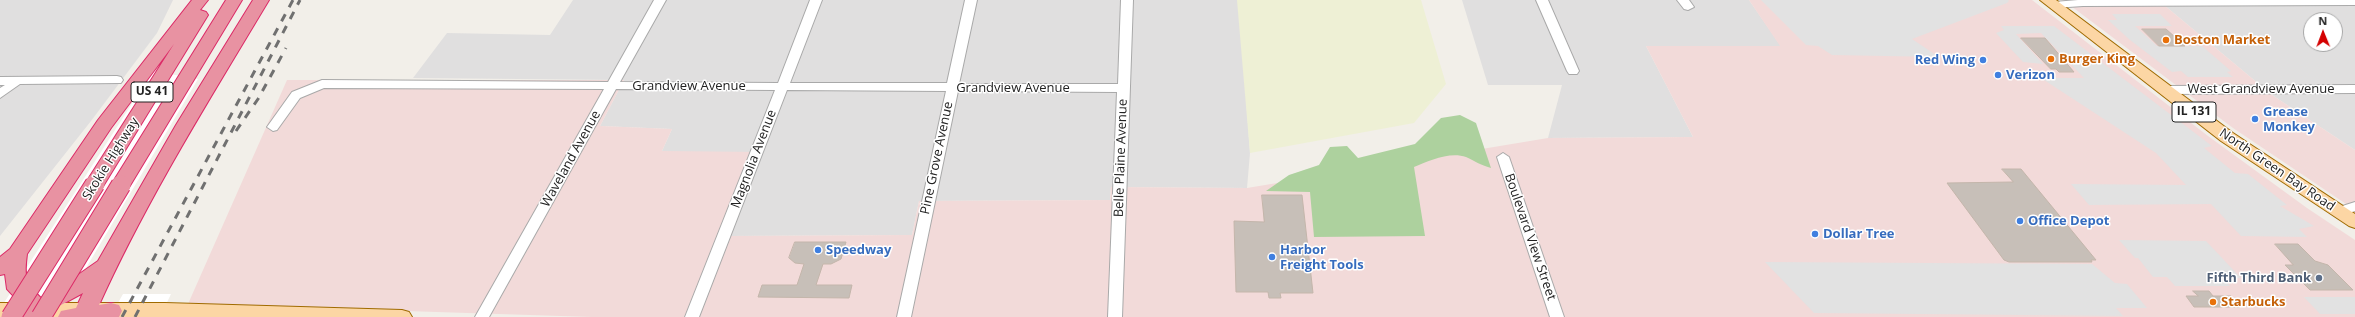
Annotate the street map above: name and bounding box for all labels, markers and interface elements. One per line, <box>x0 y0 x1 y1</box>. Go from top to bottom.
north arrow <box>2303 12 2343 52</box>
text: N <box>2318 13 2327 28</box>
place label: Boston Market <box>2174 32 2270 48</box>
marker: Boston Market <box>2161 35 2171 45</box>
place label: Burger King <box>2059 51 2135 67</box>
place label: Red Wing <box>1915 52 1975 68</box>
marker: Burger King <box>2046 54 2056 64</box>
marker: Red Wing <box>1978 55 1988 65</box>
place label: Verizon <box>2006 67 2055 83</box>
marker: Verizon <box>1993 70 2003 80</box>
street label: Grandview Avenue <box>632 78 746 94</box>
street label: Grandview Avenue <box>956 80 1070 96</box>
street label: West Grandview Avenue <box>2187 81 2335 97</box>
road number: US 41 <box>131 82 173 102</box>
street label: Belle Plaine Avenue <box>1111 99 1131 217</box>
street label: Pine Grove Avenue <box>917 100 957 216</box>
road number: IL 131 <box>2172 102 2216 122</box>
place label: Grease Monkey <box>2263 104 2315 135</box>
street label: Waveland Avenue <box>538 108 604 210</box>
street label: Magnolia Avenue <box>728 108 780 210</box>
marker: Grease Monkey <box>2250 114 2260 124</box>
street label: Skokie Highway <box>79 115 143 203</box>
street label: North Green Bay Road <box>2216 125 2338 215</box>
street label: Boulevard View Street <box>1501 171 1559 303</box>
place label: Office Depot <box>2028 213 2109 229</box>
marker: Office Depot <box>2015 216 2025 226</box>
place label: Dollar Tree <box>1823 226 1895 242</box>
marker: Dollar Tree <box>1810 229 1820 239</box>
place label: Speedway <box>826 242 891 258</box>
place label: Harbor Freight Tools <box>1280 242 1364 273</box>
marker: Speedway <box>813 245 823 255</box>
marker: Harbor Freight Tools <box>1267 252 1277 262</box>
place label: Fifth Third Bank <box>2207 270 2311 286</box>
marker: Fifth Third Bank <box>2314 273 2324 283</box>
place label: Starbucks <box>2221 294 2286 310</box>
marker: Starbucks <box>2208 297 2218 307</box>

